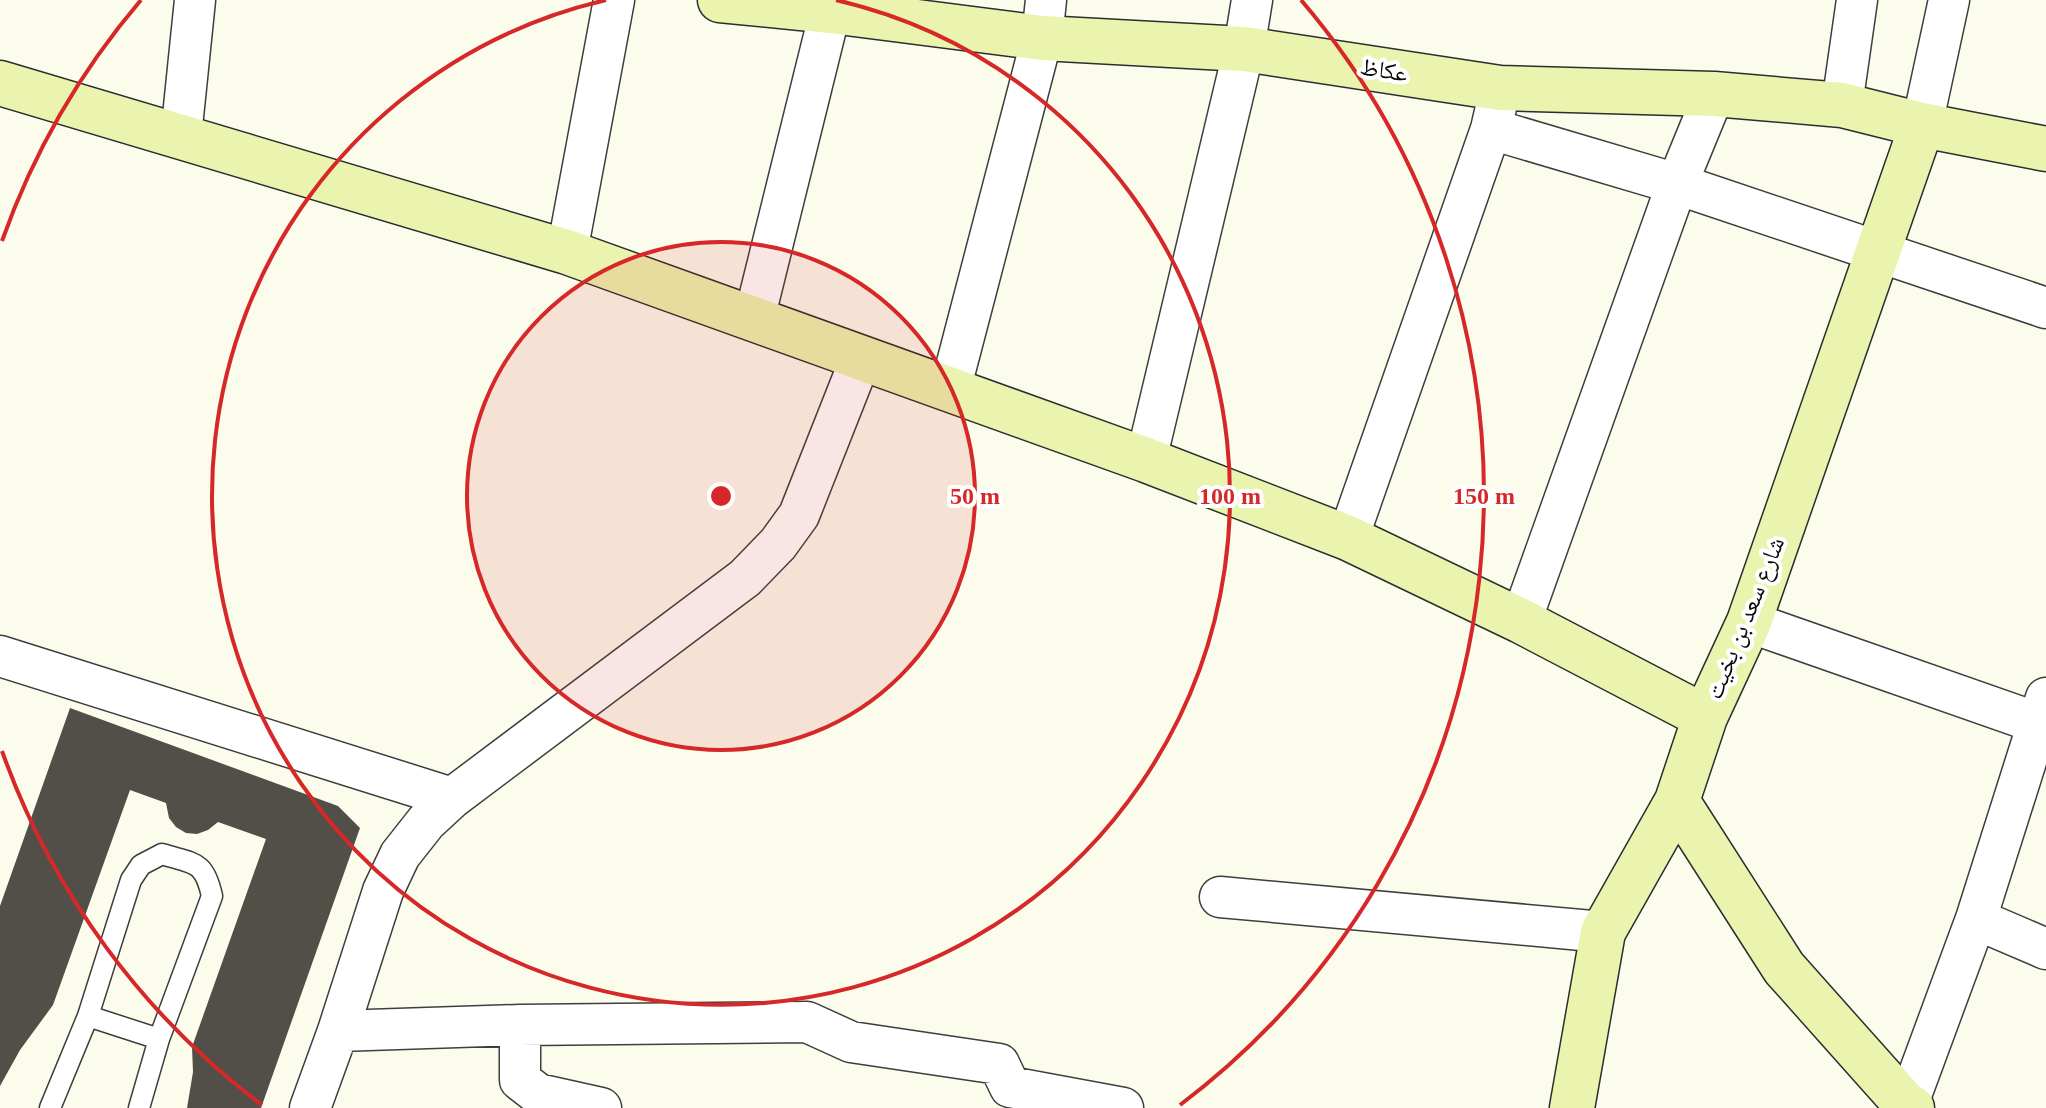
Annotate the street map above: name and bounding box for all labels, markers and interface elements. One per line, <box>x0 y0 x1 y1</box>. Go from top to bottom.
street label: عكاظ <box>1358 53 1410 87</box>
centre of rings <box>707 482 735 510</box>
text: 50 m <box>950 483 1000 509</box>
text: 100 m <box>1199 483 1261 509</box>
text: 150 m <box>1453 483 1515 509</box>
street label: شارع سعد بن بخيت <box>1701 533 1791 703</box>

